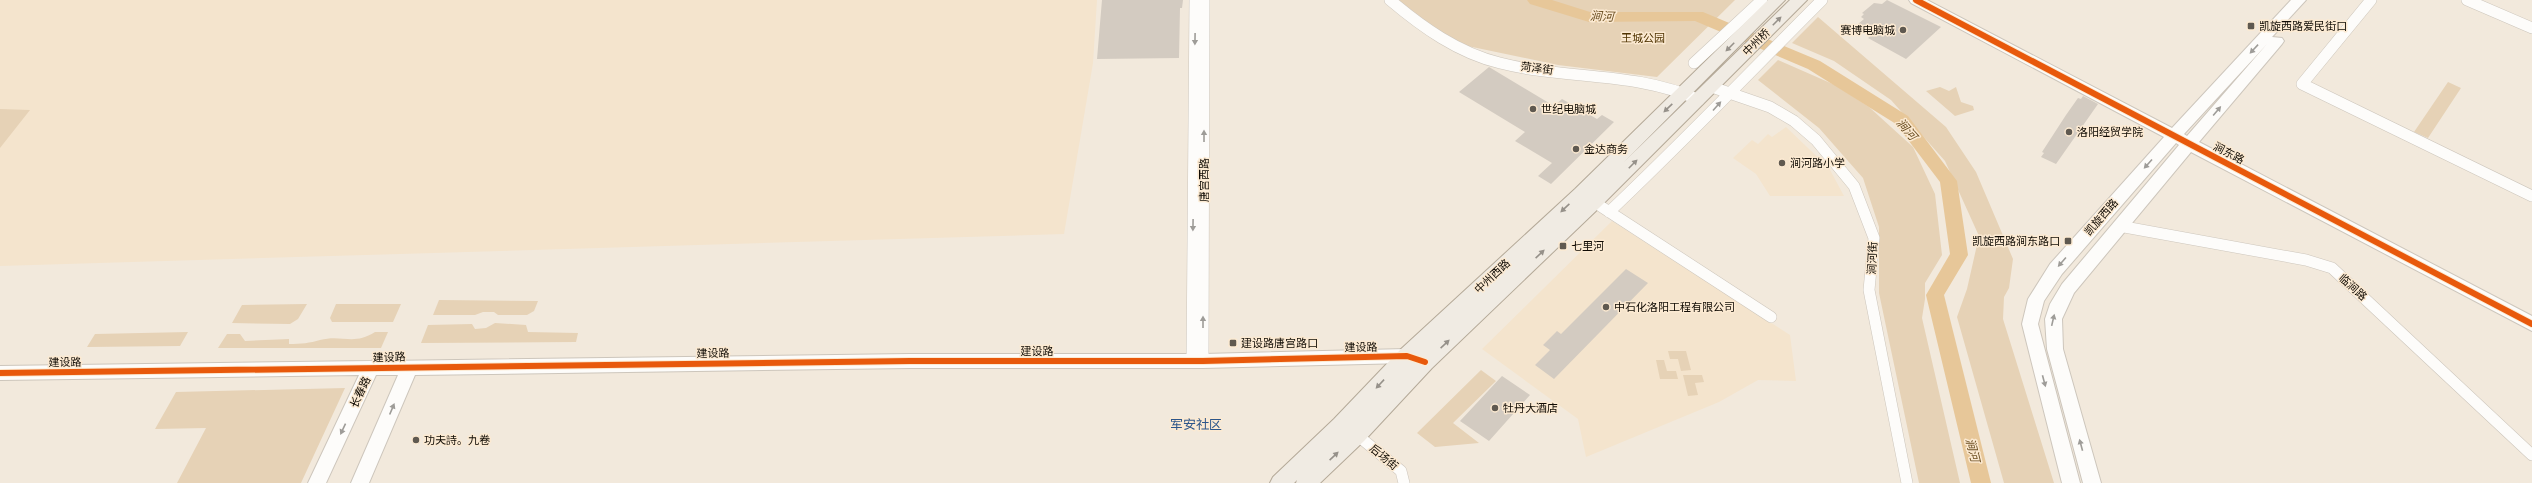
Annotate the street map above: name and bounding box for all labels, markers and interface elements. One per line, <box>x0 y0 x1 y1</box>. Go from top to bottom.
water label: 涧河 <box>1590 8 1616 24</box>
one-way arrow <box>1772 16 1782 26</box>
place label: 凯旋西路爱民街口 <box>2259 19 2347 33</box>
marker: 凯旋西路爱民街口 <box>2246 21 2256 31</box>
place label: 赛博电脑城 <box>1840 23 1895 37</box>
street label: 中州桥 <box>1739 25 1773 59</box>
marker: 赛博电脑城 <box>1898 25 1908 35</box>
park label: 王城公园 <box>1621 31 1665 45</box>
one-way arrow <box>1192 33 1198 46</box>
one-way arrow <box>1725 42 1735 52</box>
one-way arrow <box>2250 44 2259 55</box>
street label: 菏泽街 <box>1520 59 1554 77</box>
one-way arrow <box>1712 101 1722 111</box>
place label: 世纪电脑城 <box>1541 102 1596 116</box>
one-way arrow <box>1663 103 1673 113</box>
marker: 世纪电脑城 <box>1528 104 1538 114</box>
one-way arrow <box>2212 105 2221 116</box>
water label: 涧河 <box>1893 115 1922 144</box>
place label: 洛阳经贸学院 <box>2077 125 2143 139</box>
marker: 洛阳经贸学院 <box>2064 127 2074 137</box>
one-way arrow <box>1201 129 1207 142</box>
street label: 涧东路 <box>2211 139 2247 167</box>
place label: 金达商务 <box>1584 142 1628 156</box>
marker: 金达商务 <box>1571 144 1581 154</box>
place label: 涧河路小学 <box>1790 156 1845 170</box>
street label: 唐宫西路 <box>1197 158 1211 202</box>
marker: 涧河路小学 <box>1777 158 1787 168</box>
one-way arrow <box>1628 159 1638 169</box>
one-way arrow <box>2144 160 2153 169</box>
street label: 凯旋西路 <box>2081 196 2121 238</box>
one-way arrow <box>1560 204 1570 213</box>
one-way arrow <box>1190 219 1196 232</box>
place label: 凯旋西路涧东路口 <box>1972 234 2060 248</box>
marker: 凯旋西路涧东路口 <box>2063 236 2073 246</box>
place label: 七里河 <box>1571 239 1604 253</box>
marker: 七里河 <box>1558 241 1568 251</box>
street label: 涧河街 <box>1864 241 1880 275</box>
one-way arrow <box>1534 250 1545 259</box>
street label: 中州西路 <box>1471 256 1513 296</box>
one-way arrow <box>2058 257 2067 266</box>
street label: 临涧路 <box>2336 271 2370 303</box>
place label: 中石化洛阳工程有限公司 <box>1614 300 1735 314</box>
marker: 中石化洛阳工程有限公司 <box>1601 302 1611 312</box>
one-way arrow <box>2050 314 2056 326</box>
one-way arrow <box>1200 315 1206 328</box>
place label: 建设路唐宫路口 <box>1241 336 1318 350</box>
marker: 建设路唐宫路口 <box>1228 338 1238 348</box>
one-way arrow <box>1440 339 1450 348</box>
street label: 建设路 <box>1344 340 1378 354</box>
street label: 建设路 <box>1021 344 1054 358</box>
street label: 建设路 <box>696 346 730 360</box>
street label: 建设路 <box>372 349 406 365</box>
street label: 建设路 <box>48 355 82 369</box>
street label: 长春路 <box>347 374 373 410</box>
one-way arrow <box>2041 375 2047 387</box>
one-way arrow <box>1375 379 1385 389</box>
place label: 牡丹大酒店 <box>1503 401 1558 415</box>
one-way arrow <box>390 402 396 414</box>
marker: 牡丹大酒店 <box>1490 403 1500 413</box>
district label: 军安社区 <box>1170 416 1222 432</box>
one-way arrow <box>340 423 346 434</box>
place label: 功夫詩。九卷 <box>424 433 490 447</box>
marker: 功夫詩。九卷 <box>411 435 421 445</box>
water label: 涧河 <box>1963 437 1984 465</box>
one-way arrow <box>2078 439 2084 452</box>
street label: 后场街 <box>1367 441 1401 473</box>
one-way arrow <box>1329 451 1339 461</box>

